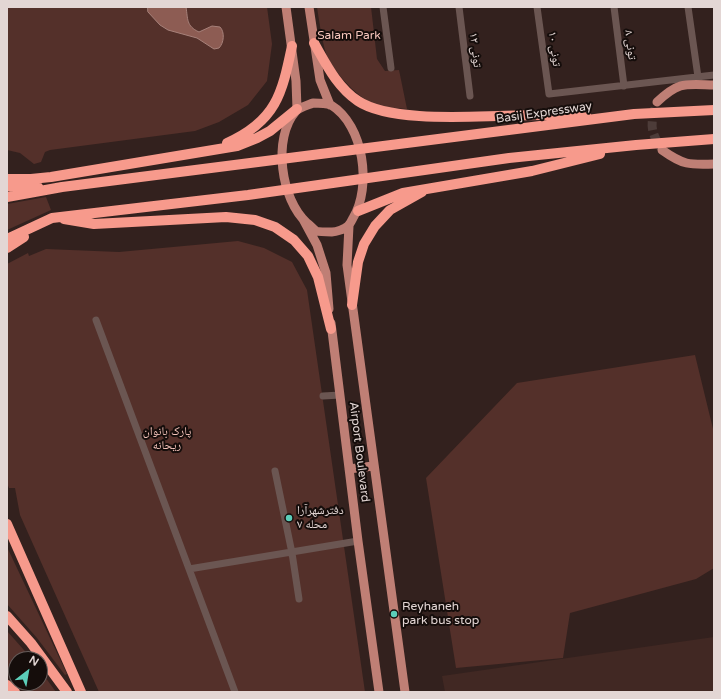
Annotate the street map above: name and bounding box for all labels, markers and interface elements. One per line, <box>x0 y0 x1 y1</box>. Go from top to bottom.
park label: Salam Park <box>317 29 381 43</box>
street label: تونی ۸ <box>621 29 639 61</box>
street label: تونی ۱۰ <box>544 31 564 67</box>
street label: تونی ۱۲ <box>466 32 484 68</box>
street label: Basij Expressway <box>495 99 593 127</box>
street label: Airport Boulevard <box>346 401 372 503</box>
park label: پارک بانوان ریحانه <box>143 425 191 453</box>
place label: دفترشهرآرا محله ۷ <box>297 504 344 532</box>
marker: دفترشهرآرا محله ۷ <box>284 513 294 523</box>
place label: Reyhaneh park bus stop <box>402 600 479 628</box>
marker: Reyhaneh park bus stop <box>389 609 399 619</box>
north arrow <box>8 651 48 691</box>
text: N <box>27 653 41 669</box>

